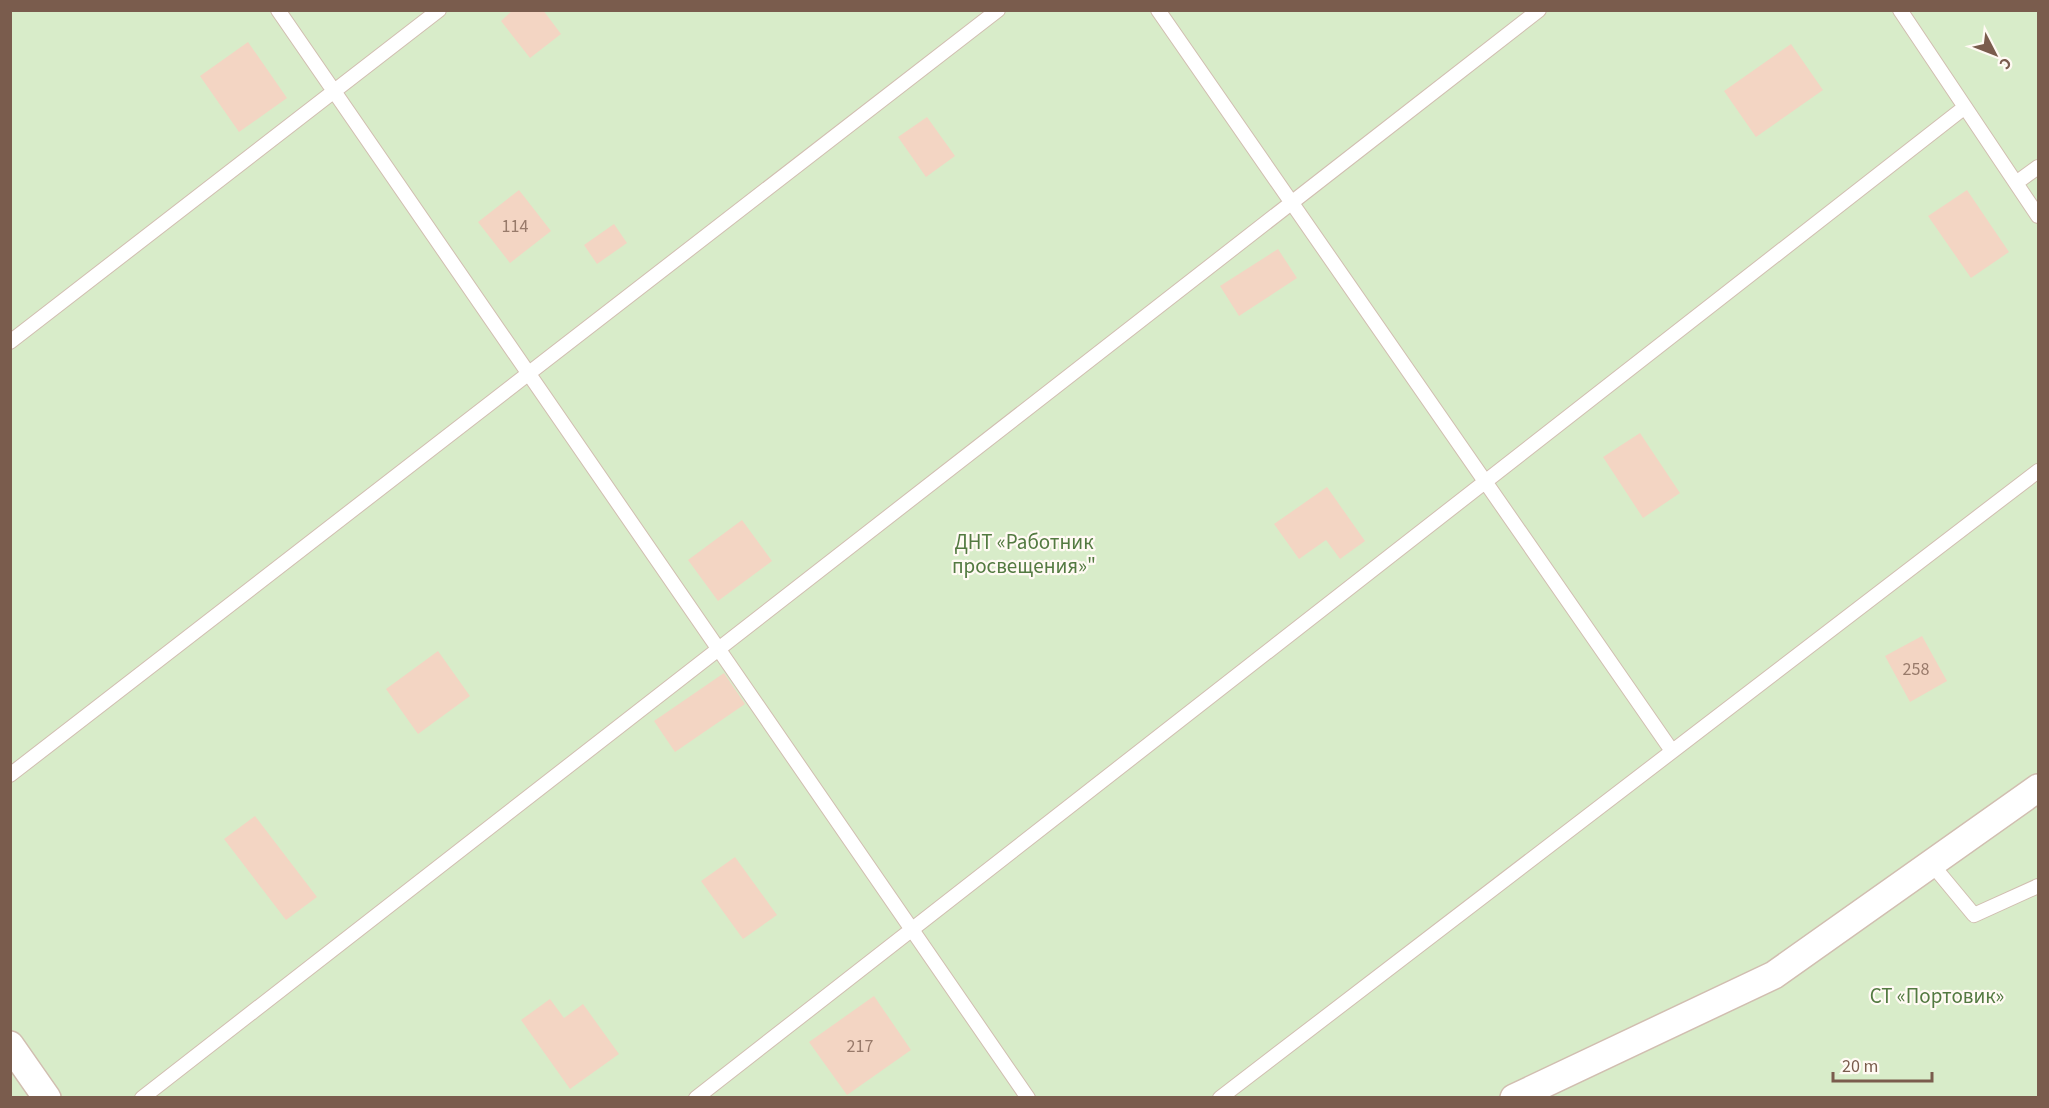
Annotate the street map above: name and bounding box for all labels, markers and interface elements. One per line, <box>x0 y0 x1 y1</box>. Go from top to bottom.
north arrow <box>1965 24 2025 84</box>
text: С <box>1994 53 2017 74</box>
house number: 114 <box>502 214 528 239</box>
park label: ДНТ «Работник просвещения»" <box>952 527 1096 581</box>
house number: 258 <box>1903 657 1929 682</box>
park label: СТ «Портовик» <box>1870 981 2004 1011</box>
house number: 217 <box>847 1034 873 1059</box>
scale bar <box>1833 1045 1932 1083</box>
text: 20 m <box>1842 1054 1878 1079</box>

